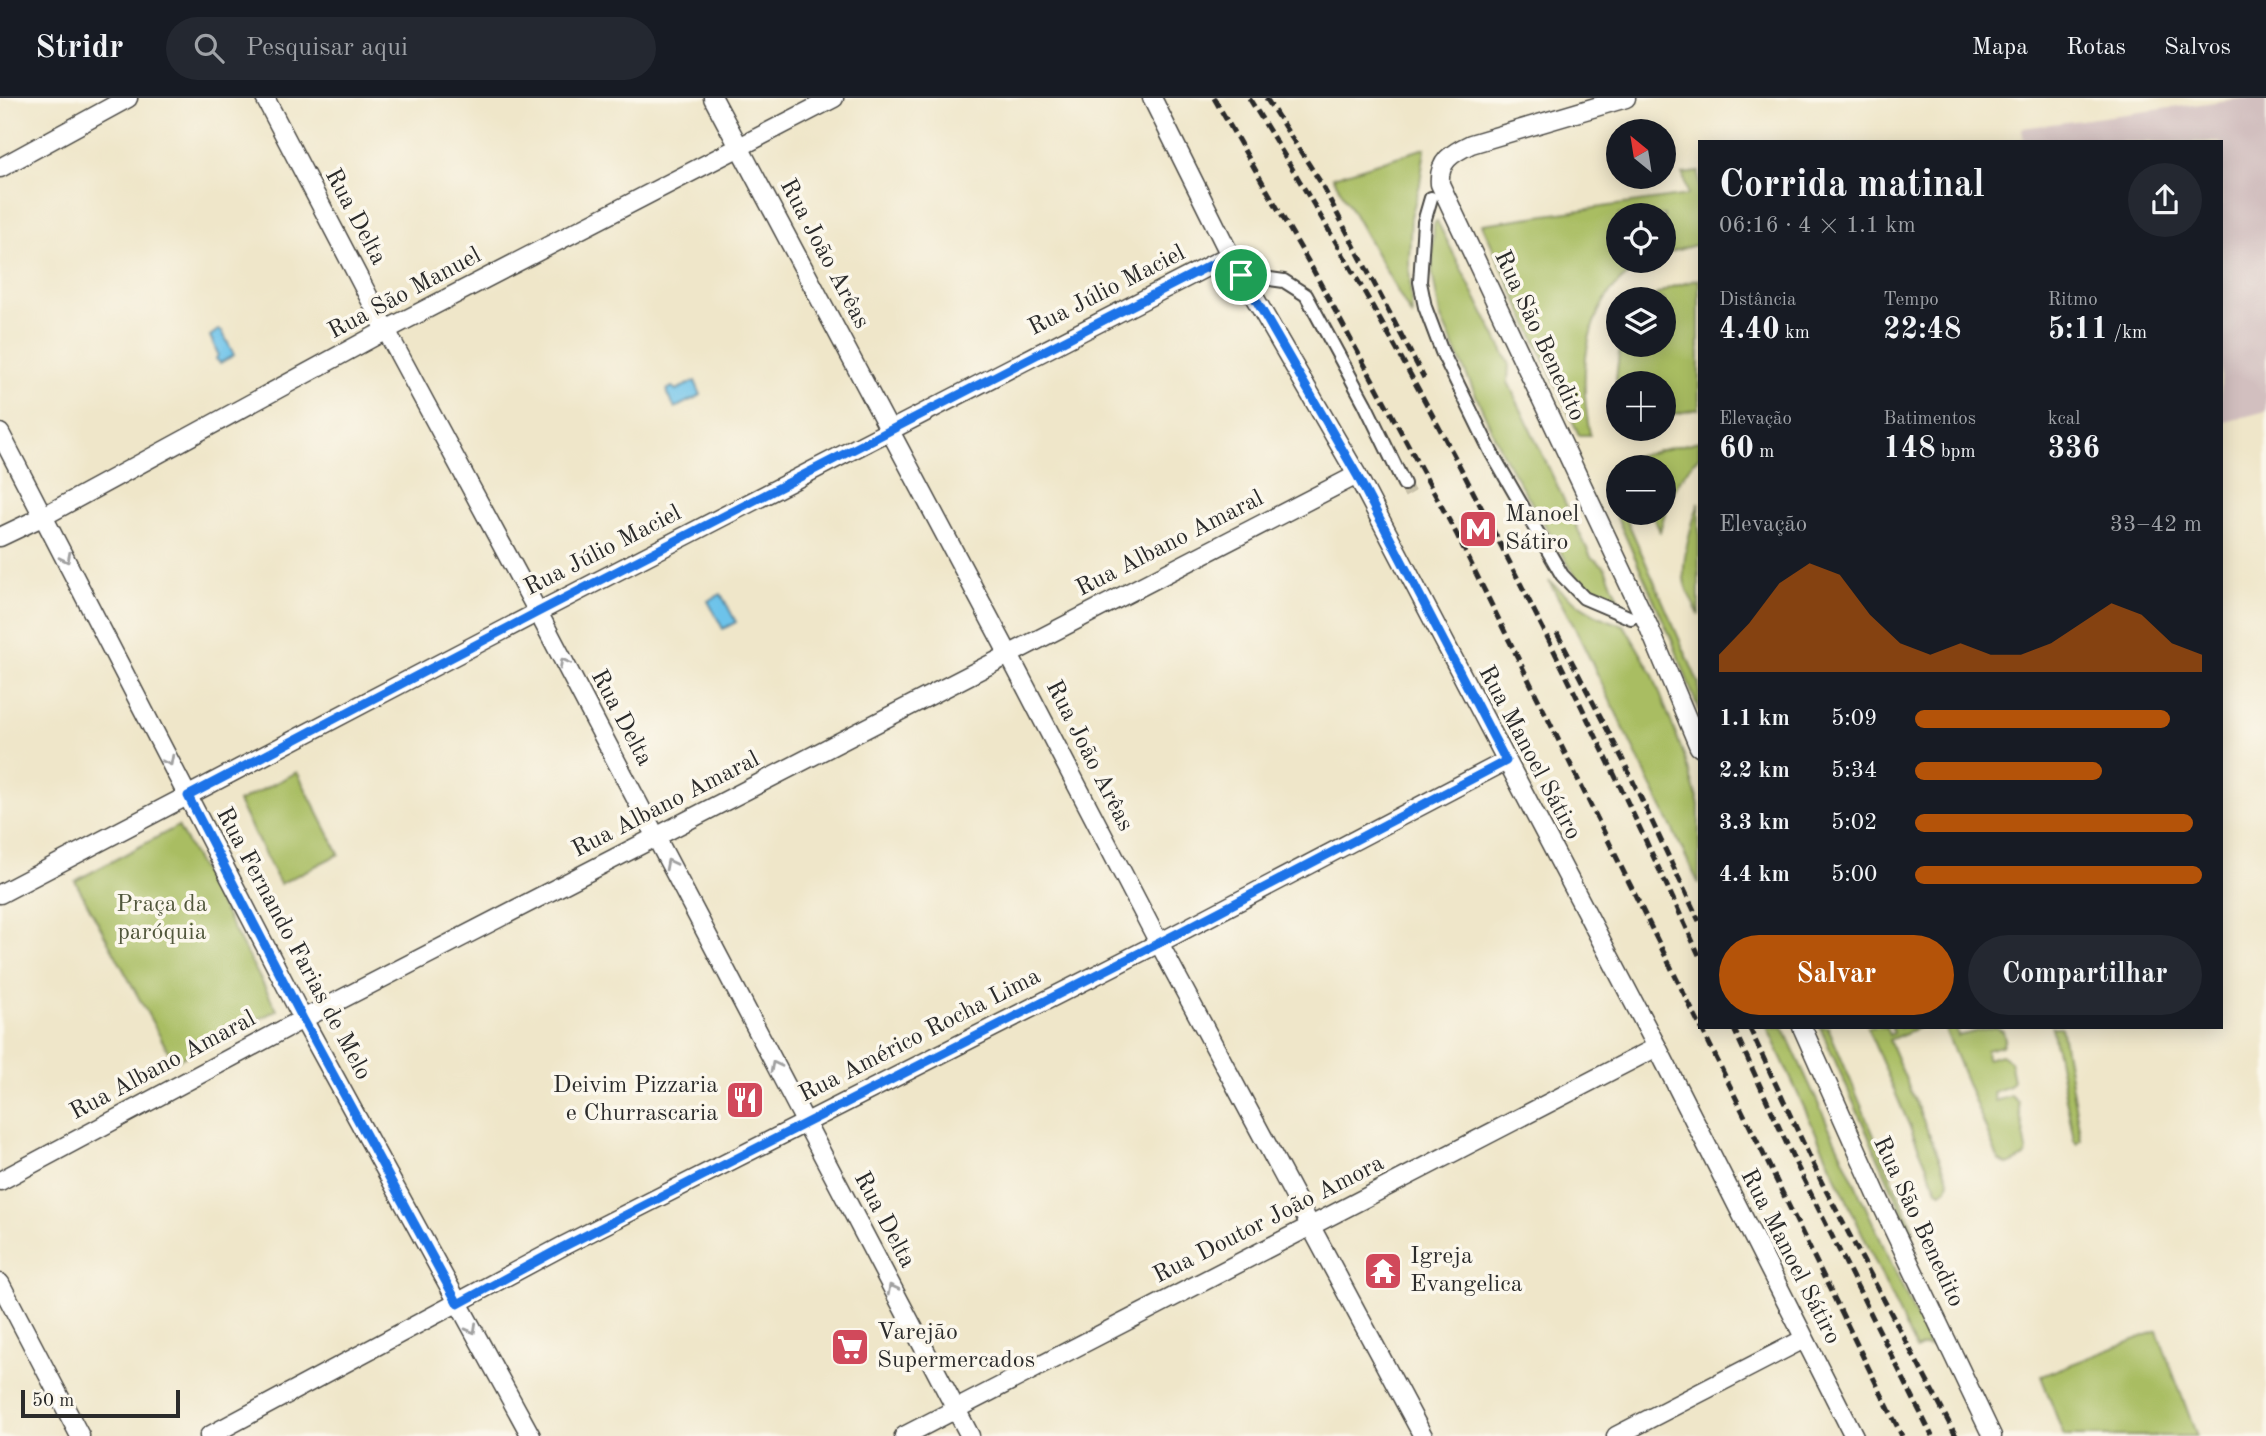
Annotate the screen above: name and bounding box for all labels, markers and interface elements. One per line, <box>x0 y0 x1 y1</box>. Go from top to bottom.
search box <box>166 17 656 80</box>
icon: search <box>190 29 228 67</box>
text: Stridr <box>35 32 124 65</box>
text: Pesquisar aqui <box>246 35 408 61</box>
text: Mapa <box>1972 36 2028 60</box>
text: Rotas <box>2066 36 2126 60</box>
text: Salvos <box>2164 36 2231 60</box>
north arrow <box>1606 119 1676 189</box>
map controls <box>1606 119 1676 525</box>
button: share <box>2128 163 2202 237</box>
street label: Rua Delta <box>320 165 390 269</box>
text: Corrida matinal <box>1719 167 1985 205</box>
street label: Rua João Arêas <box>775 175 873 333</box>
button: locate <box>1606 203 1676 273</box>
text: 06:16 · 4 × 1.1 km <box>1719 214 1916 237</box>
street label: Rua Júlio Maciel <box>1025 241 1189 341</box>
street label: Rua São Manuel <box>325 244 485 344</box>
pin <box>1211 245 1271 305</box>
street label: Rua São Benedito <box>1489 247 1589 425</box>
icon: arrive <box>1222 256 1260 294</box>
button: layers <box>1606 287 1676 357</box>
text: Distância <box>1719 291 1796 310</box>
text: Tempo <box>1883 291 1939 310</box>
text: Ritmo <box>2048 291 2098 310</box>
text: 4.40 <box>1719 315 1780 345</box>
text: 22:48 <box>1883 315 1961 345</box>
text: 5:11 <box>2048 315 2108 345</box>
text: km <box>1780 324 1810 343</box>
text: /km <box>2108 324 2147 343</box>
button: + <box>1606 371 1676 441</box>
text: Elevação <box>1719 410 1792 429</box>
text: Batimentos <box>1883 410 1976 429</box>
text: kcal <box>2048 410 2080 429</box>
text: 60 <box>1719 434 1754 464</box>
text: 148 <box>1883 434 1936 464</box>
text: 336 <box>2048 434 2100 464</box>
text: m <box>1754 443 1774 462</box>
text: bpm <box>1936 443 1976 462</box>
button: − <box>1606 455 1676 525</box>
street label: Rua Albano Amaral <box>1073 486 1267 602</box>
street label: Rua Júlio Maciel <box>521 501 685 601</box>
place label: Manoel Sátiro <box>1505 503 1579 555</box>
metro station icon: Manoel Sátiro <box>1457 508 1499 550</box>
text: Elevação <box>1719 513 1807 536</box>
text: 33–42 m <box>2110 513 2202 536</box>
one-way arrow <box>57 551 71 563</box>
one-way arrow <box>559 657 573 670</box>
street label: Rua Manoel Sátiro <box>1473 662 1585 844</box>
street label: Rua Delta <box>586 666 656 770</box>
street label: Rua João Arêas <box>1041 677 1137 835</box>
text: 1.1 km <box>1719 707 1790 730</box>
text: 5:09 <box>1831 707 1877 730</box>
street label: Rua Albano Amaral <box>569 747 763 863</box>
one-way arrow <box>161 754 175 766</box>
text: 2.2 km <box>1719 759 1790 782</box>
text: 5:34 <box>1831 759 1877 782</box>
street label: Rua Fernando Farias de Melo <box>211 804 375 1084</box>
text: 3.3 km <box>1719 811 1790 834</box>
text: 5:02 <box>1831 811 1877 834</box>
one-way arrow <box>665 859 678 871</box>
text: 4.4 km <box>1719 863 1790 886</box>
text: 5:00 <box>1831 863 1877 886</box>
park label: Praça da paróquia <box>116 893 208 945</box>
button: Salvar <box>1719 935 1954 1015</box>
button: Compartilhar <box>1968 935 2202 1015</box>
street label: Rua Américo Rocha Lima <box>796 965 1045 1107</box>
street label: Rua Albano Amaral <box>66 1007 260 1125</box>
one-way arrow <box>770 1061 783 1073</box>
place label: Deivim Pizzaria e Churrascaria <box>553 1074 718 1126</box>
restaurant icon: Deivim Pizzaria e Churrascaria <box>724 1079 766 1121</box>
street label: Rua São Benedito <box>1868 1133 1968 1311</box>
street label: Rua Doutor João Amora <box>1150 1151 1388 1289</box>
street label: Rua Manoel Sátiro <box>1735 1166 1845 1348</box>
street label: Rua Delta <box>849 1168 919 1272</box>
place label: Igreja Evangelica <box>1410 1245 1523 1297</box>
temple icon: Igreja Evangelica <box>1362 1250 1404 1292</box>
one-way arrow <box>887 1284 901 1296</box>
place label: Varejão Supermercados <box>877 1321 1035 1373</box>
one-way arrow <box>464 1322 477 1334</box>
supermarket icon: Varejão Supermercados <box>829 1326 871 1368</box>
scale bar <box>21 1387 180 1419</box>
text: 50 m <box>32 1392 74 1411</box>

